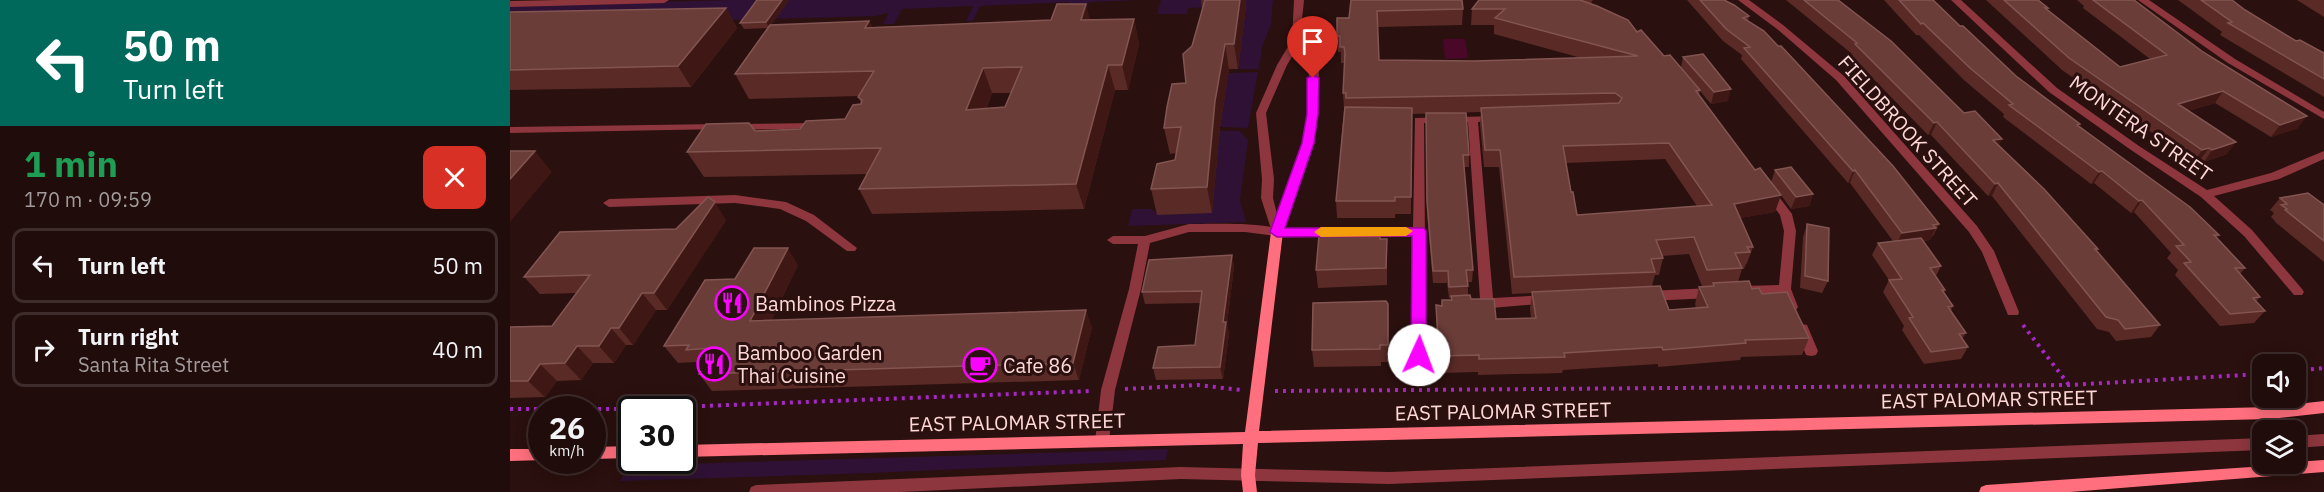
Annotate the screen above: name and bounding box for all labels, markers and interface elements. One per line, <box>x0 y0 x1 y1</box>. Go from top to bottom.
pin <box>1287 16 1338 78</box>
text: 50 m <box>123 18 221 73</box>
icon: left <box>24 24 102 102</box>
icon: arrive <box>1296 25 1329 58</box>
street label: FIELDBROOK STREET <box>1832 49 1984 213</box>
street label: MONTERA STREET <box>2064 69 2218 187</box>
text: Turn left <box>123 71 224 106</box>
text: 1 min <box>24 140 118 187</box>
button: close <box>423 146 486 209</box>
text: 170 m · 09:59 <box>24 186 152 213</box>
icon: left <box>27 249 60 282</box>
text: Turn left <box>78 251 166 280</box>
text: 50 m <box>432 251 483 280</box>
restaurant icon: Bambinos Pizza <box>714 285 750 321</box>
place label: Bambinos Pizza <box>755 290 896 317</box>
text: Turn right <box>78 322 179 351</box>
position arrow <box>1387 323 1451 387</box>
icon: right <box>27 333 60 366</box>
text: 40 m <box>432 335 483 364</box>
place label: Bamboo Garden Thai Cuisine <box>737 339 883 389</box>
restaurant icon: Bamboo Garden Thai Cuisine <box>696 346 732 382</box>
cafe icon: Cafe 86 <box>962 347 998 383</box>
text: Santa Rita Street <box>78 351 229 378</box>
place label: Cafe 86 <box>1003 352 1072 379</box>
map controls <box>2252 354 2306 474</box>
button: sound <box>2252 354 2306 408</box>
street label: EAST PALOMAR STREET <box>1880 384 2098 414</box>
speed limit sign: 30 <box>618 396 696 474</box>
street label: EAST PALOMAR STREET <box>1394 396 1612 426</box>
street label: EAST PALOMAR STREET <box>908 407 1126 437</box>
text: 26 <box>549 408 585 447</box>
button: layers <box>2252 420 2306 474</box>
text: km/h <box>549 441 585 460</box>

